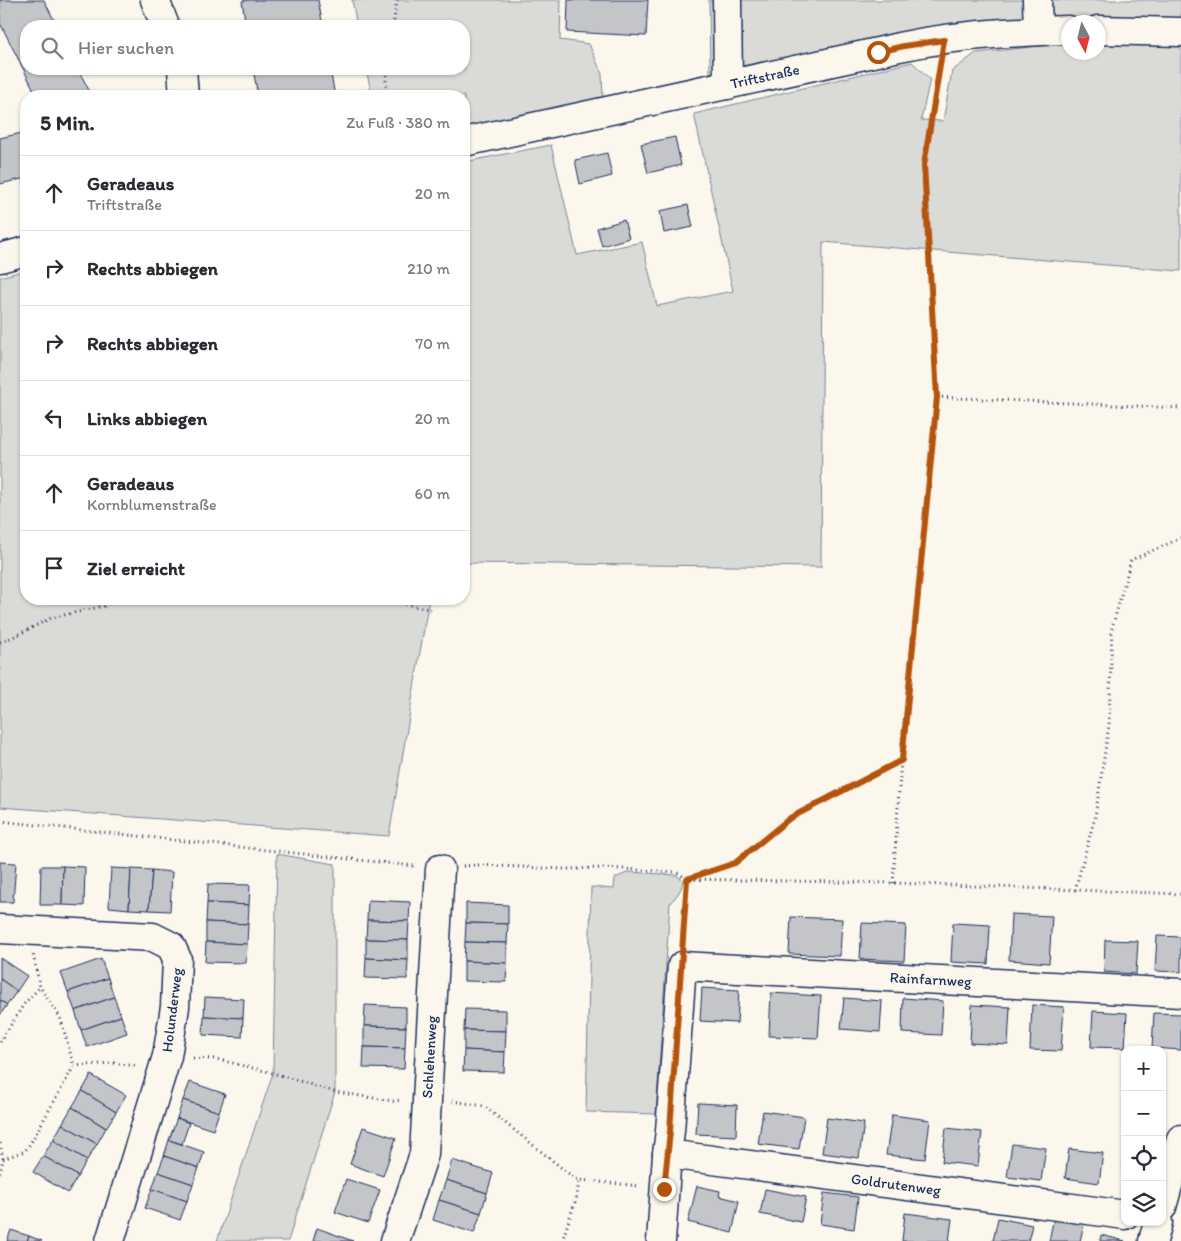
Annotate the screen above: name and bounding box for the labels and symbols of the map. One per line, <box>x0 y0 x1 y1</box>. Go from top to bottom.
north arrow <box>1061 15 1106 60</box>
route start <box>867 41 890 64</box>
street label: Triftstraße <box>729 60 801 93</box>
street label: Holunderweg <box>158 966 186 1053</box>
street label: Rainfarnweg <box>889 968 973 991</box>
street label: Schlehenweg <box>418 1015 441 1099</box>
street label: Goldrutenweg <box>850 1170 942 1199</box>
route end <box>653 1178 676 1201</box>

